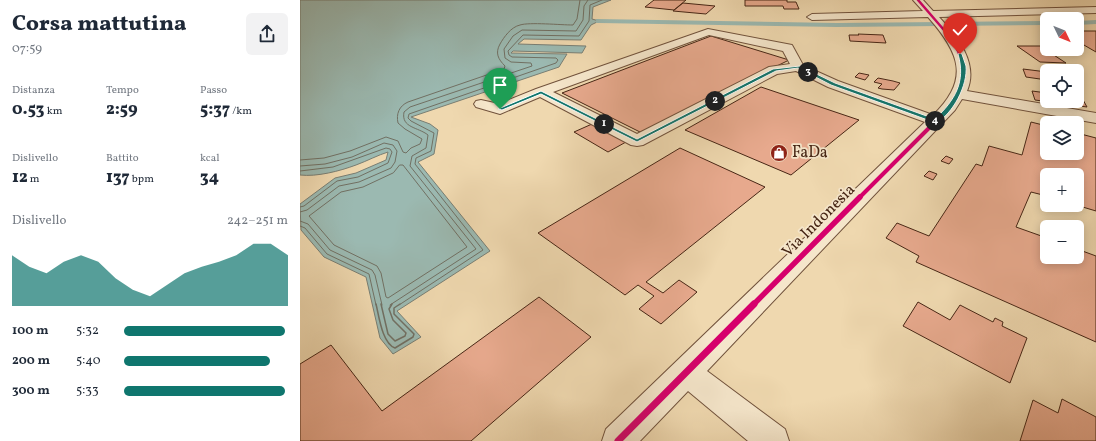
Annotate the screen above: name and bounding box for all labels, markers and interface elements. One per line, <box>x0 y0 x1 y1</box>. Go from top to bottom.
text: Corsa mattutina <box>12 9 187 40</box>
north arrow <box>1040 12 1084 56</box>
map controls <box>1040 12 1084 264</box>
button: share <box>246 13 288 55</box>
pin <box>943 13 977 54</box>
icon: check <box>949 19 971 41</box>
text: 07:59 <box>12 40 42 58</box>
pin: 3 <box>798 62 818 82</box>
text: 3 <box>805 64 811 79</box>
button: locate <box>1040 64 1084 108</box>
pin <box>483 68 517 109</box>
icon: arrive <box>489 74 511 96</box>
text: Distanza <box>12 83 55 98</box>
text: Tempo <box>106 83 139 98</box>
text: Passo <box>200 83 227 98</box>
pin: 2 <box>705 91 725 111</box>
text: 2 <box>712 93 718 108</box>
text: 0.53 <box>12 98 45 121</box>
text: 2:59 <box>106 98 138 121</box>
text: 5:37 <box>200 98 230 121</box>
text: km <box>45 104 62 119</box>
text: /km <box>230 104 252 119</box>
pin: 4 <box>925 111 945 131</box>
text: 4 <box>932 113 938 128</box>
pin: 1 <box>594 114 614 134</box>
text: 1 <box>602 116 606 131</box>
button: layers <box>1040 116 1084 160</box>
place label: FaDa <box>792 142 828 164</box>
shop icon: FaDa <box>769 143 789 163</box>
text: Dislivello <box>12 151 58 166</box>
text: Battito <box>106 151 139 166</box>
text: kcal <box>200 151 220 166</box>
text: 12 <box>12 166 28 189</box>
text: 137 <box>106 166 130 189</box>
text: 34 <box>200 166 219 189</box>
button: + <box>1040 168 1084 212</box>
text: m <box>28 172 40 187</box>
text: bpm <box>130 172 154 187</box>
street label: Via Indonesia <box>777 179 861 263</box>
text: Dislivello <box>12 212 66 230</box>
text: 242–251 m <box>227 212 288 230</box>
button: − <box>1040 220 1084 264</box>
text: 100 m <box>12 322 49 340</box>
text: 5:32 <box>76 322 99 340</box>
text: 200 m <box>12 352 50 370</box>
text: 5:40 <box>76 352 101 370</box>
text: 300 m <box>12 382 50 400</box>
text: 5:33 <box>76 382 99 400</box>

